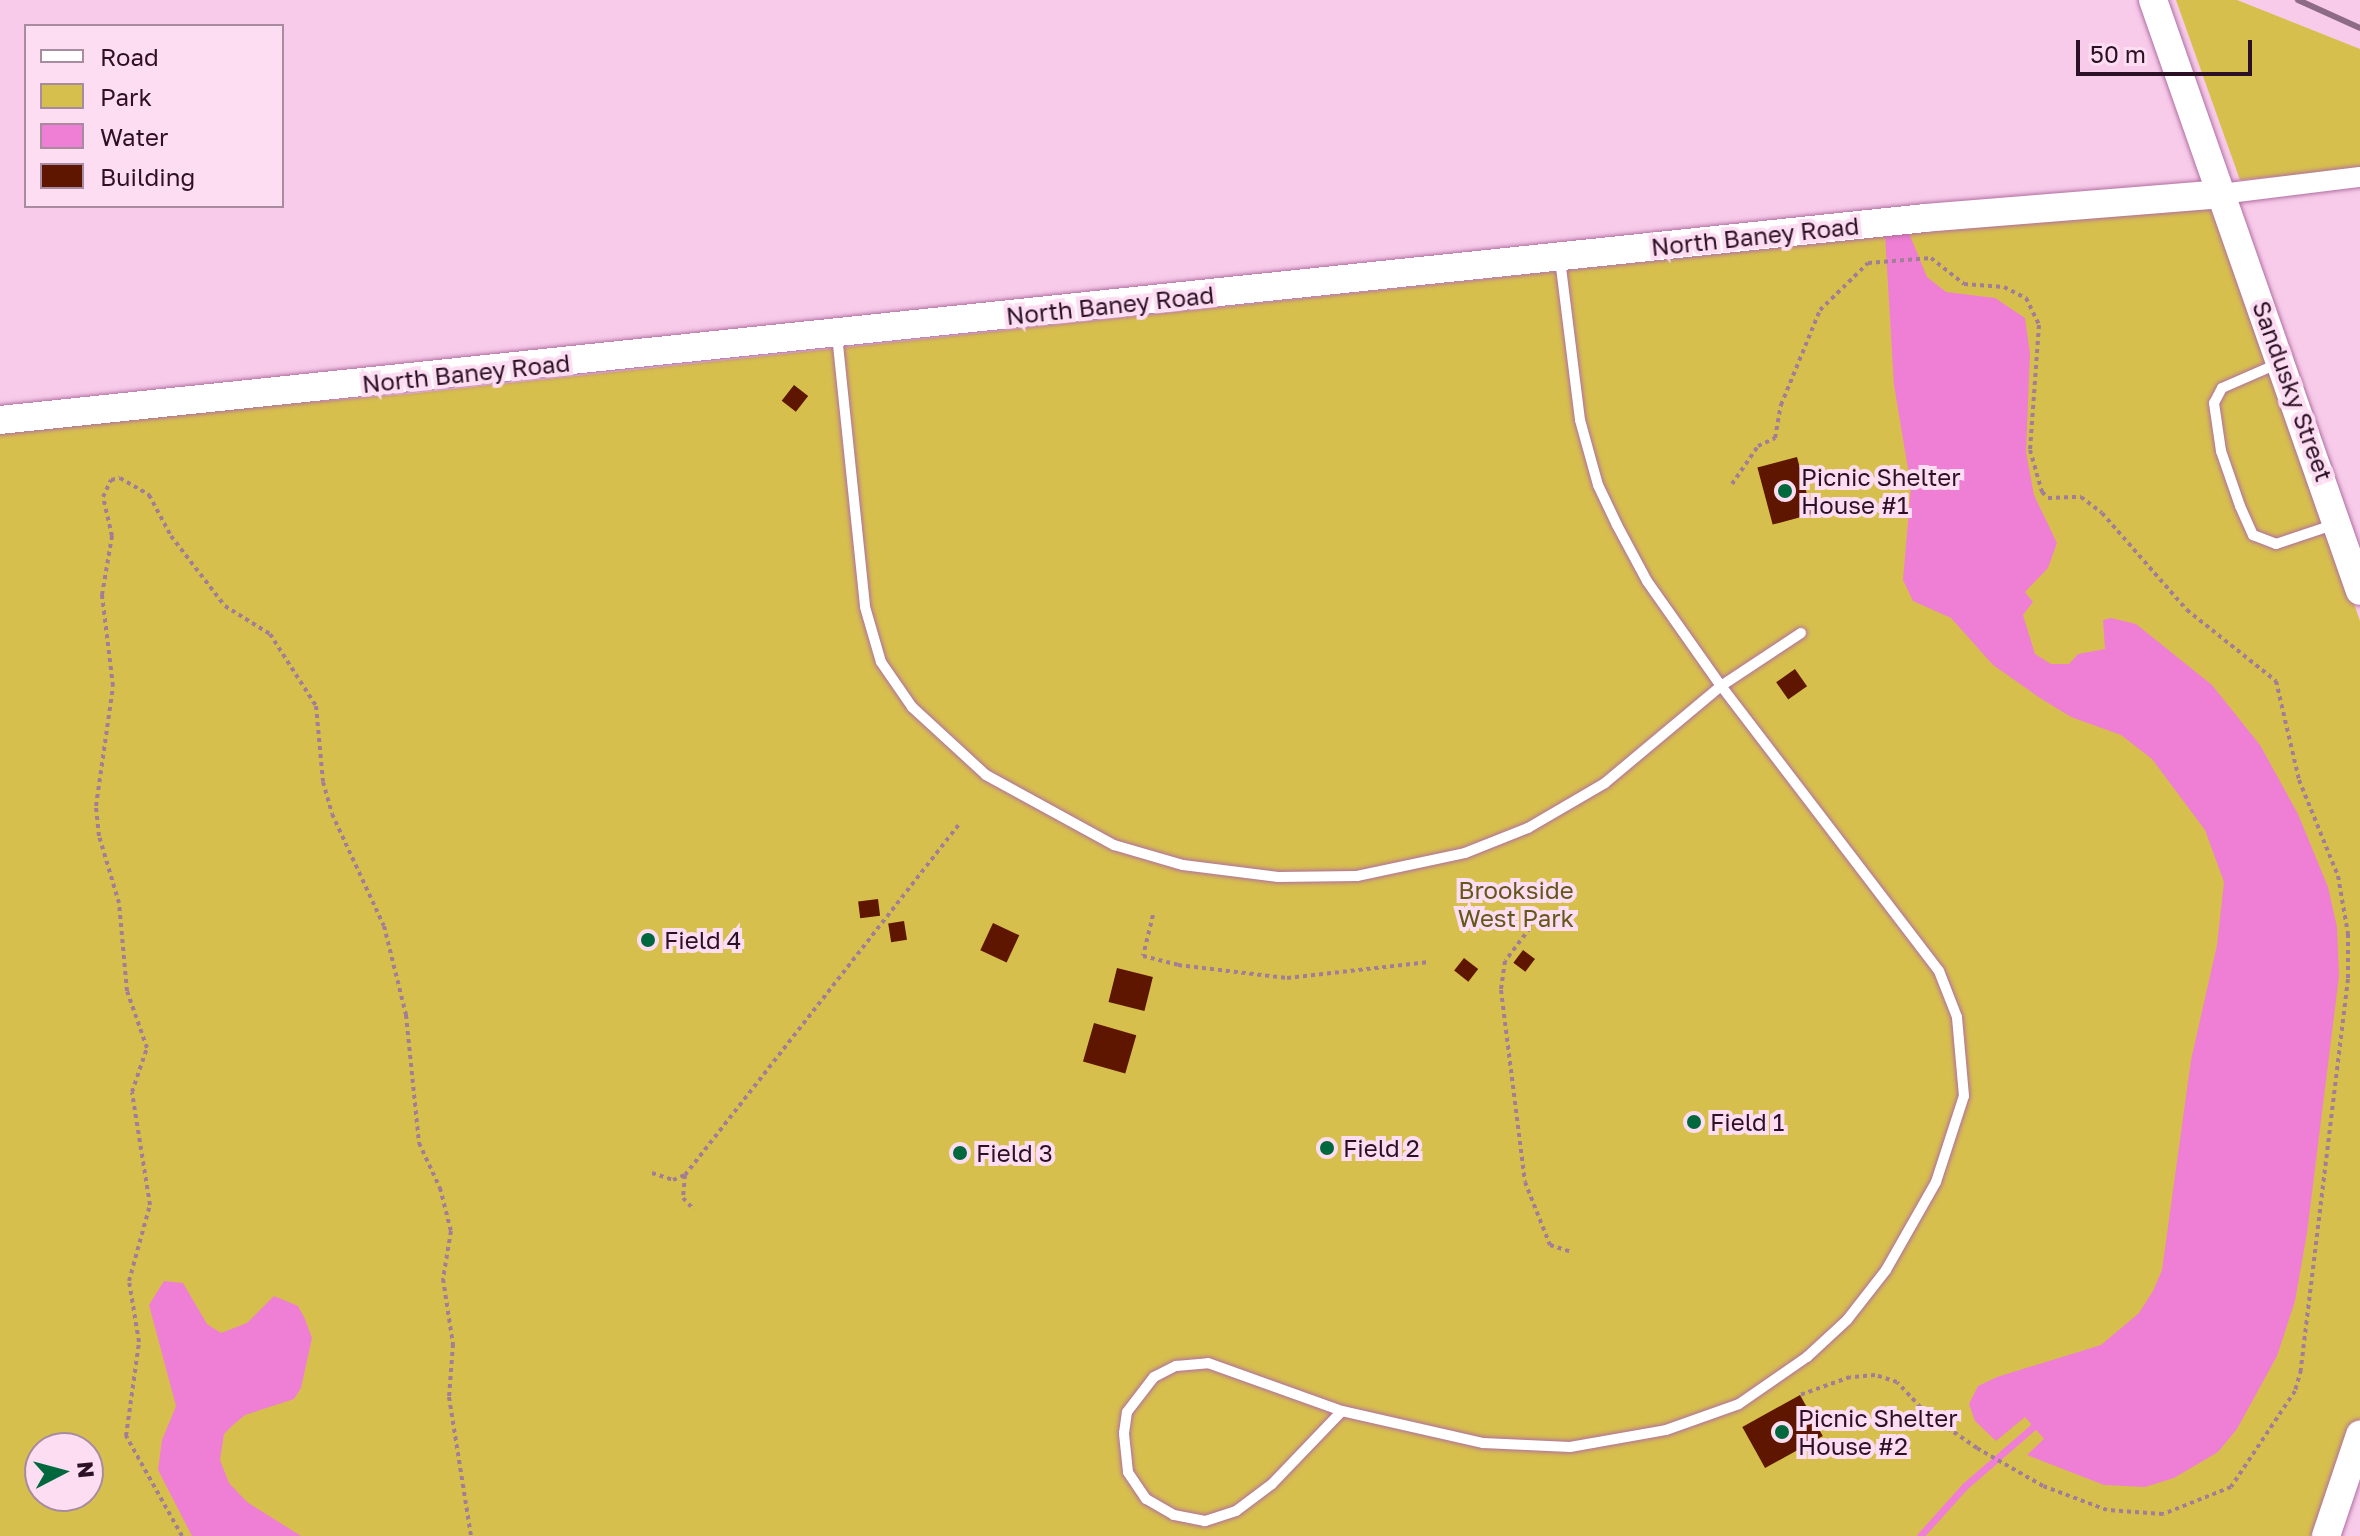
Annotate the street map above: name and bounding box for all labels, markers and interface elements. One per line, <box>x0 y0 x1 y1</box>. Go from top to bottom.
legend <box>24 24 284 208</box>
scale bar <box>2080 24 2256 74</box>
text: 50 m <box>2090 39 2146 68</box>
text: Road <box>100 42 159 71</box>
text: Park <box>100 82 152 111</box>
text: Water <box>100 122 168 151</box>
text: Building <box>100 162 195 191</box>
street label: North Baney Road <box>1650 211 1860 261</box>
street label: North Baney Road <box>1005 280 1215 330</box>
street label: Sandusky Street <box>2247 297 2339 485</box>
street label: North Baney Road <box>361 348 571 398</box>
place label: Picnic Shelter House #1 <box>1801 463 1961 519</box>
marker: Picnic Shelter House #1 <box>1776 482 1794 500</box>
park label: Brookside West Park <box>1458 876 1574 932</box>
place label: Field 4 <box>664 926 741 954</box>
marker: Field 4 <box>639 931 657 949</box>
place label: Field 1 <box>1710 1108 1784 1136</box>
marker: Field 1 <box>1685 1113 1703 1131</box>
place label: Field 2 <box>1343 1134 1420 1162</box>
place label: Field 3 <box>976 1139 1053 1167</box>
marker: Field 2 <box>1318 1139 1336 1157</box>
marker: Field 3 <box>951 1144 969 1162</box>
place label: Picnic Shelter House #2 <box>1798 1404 1958 1460</box>
marker: Picnic Shelter House #2 <box>1773 1423 1791 1441</box>
north arrow <box>24 1432 104 1512</box>
text: N <box>72 1460 101 1479</box>

